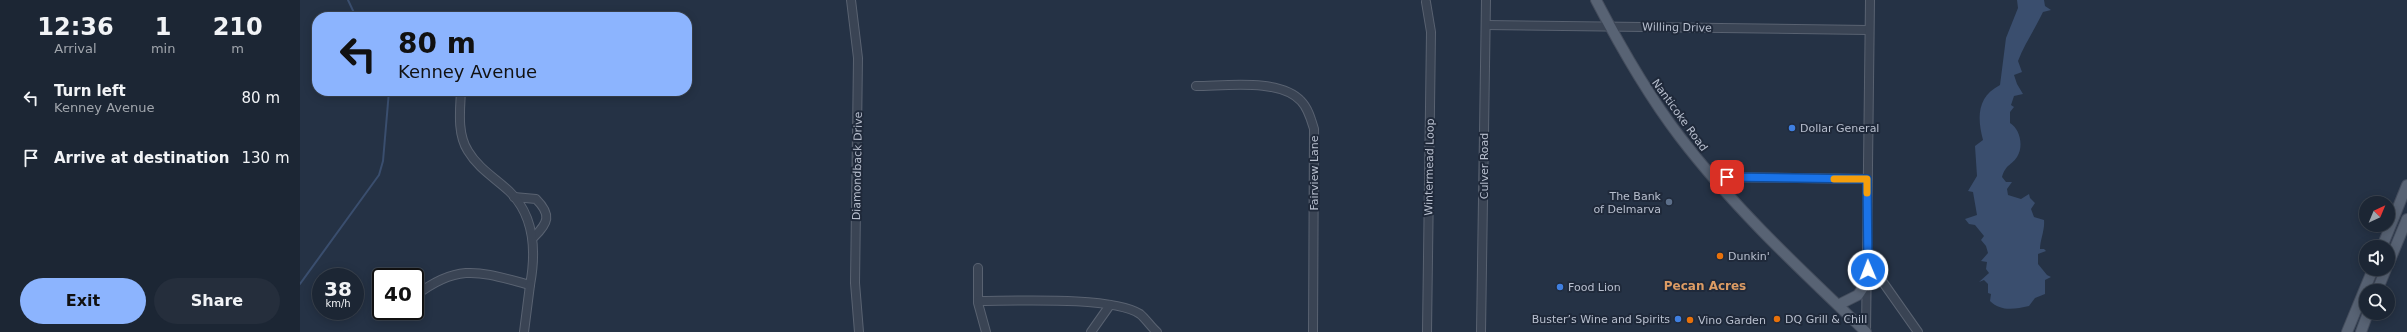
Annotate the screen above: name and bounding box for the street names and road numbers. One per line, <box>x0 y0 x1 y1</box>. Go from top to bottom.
street label: Willing Drive <box>1642 20 1712 35</box>
street label: Nanticoke Road <box>1649 77 1710 154</box>
street label: Diamondback Drive <box>850 111 865 220</box>
street label: Wintermead Loop <box>1422 118 1437 216</box>
street label: Culver Road <box>1478 133 1491 199</box>
street label: Fairview Lane <box>1308 135 1321 211</box>

